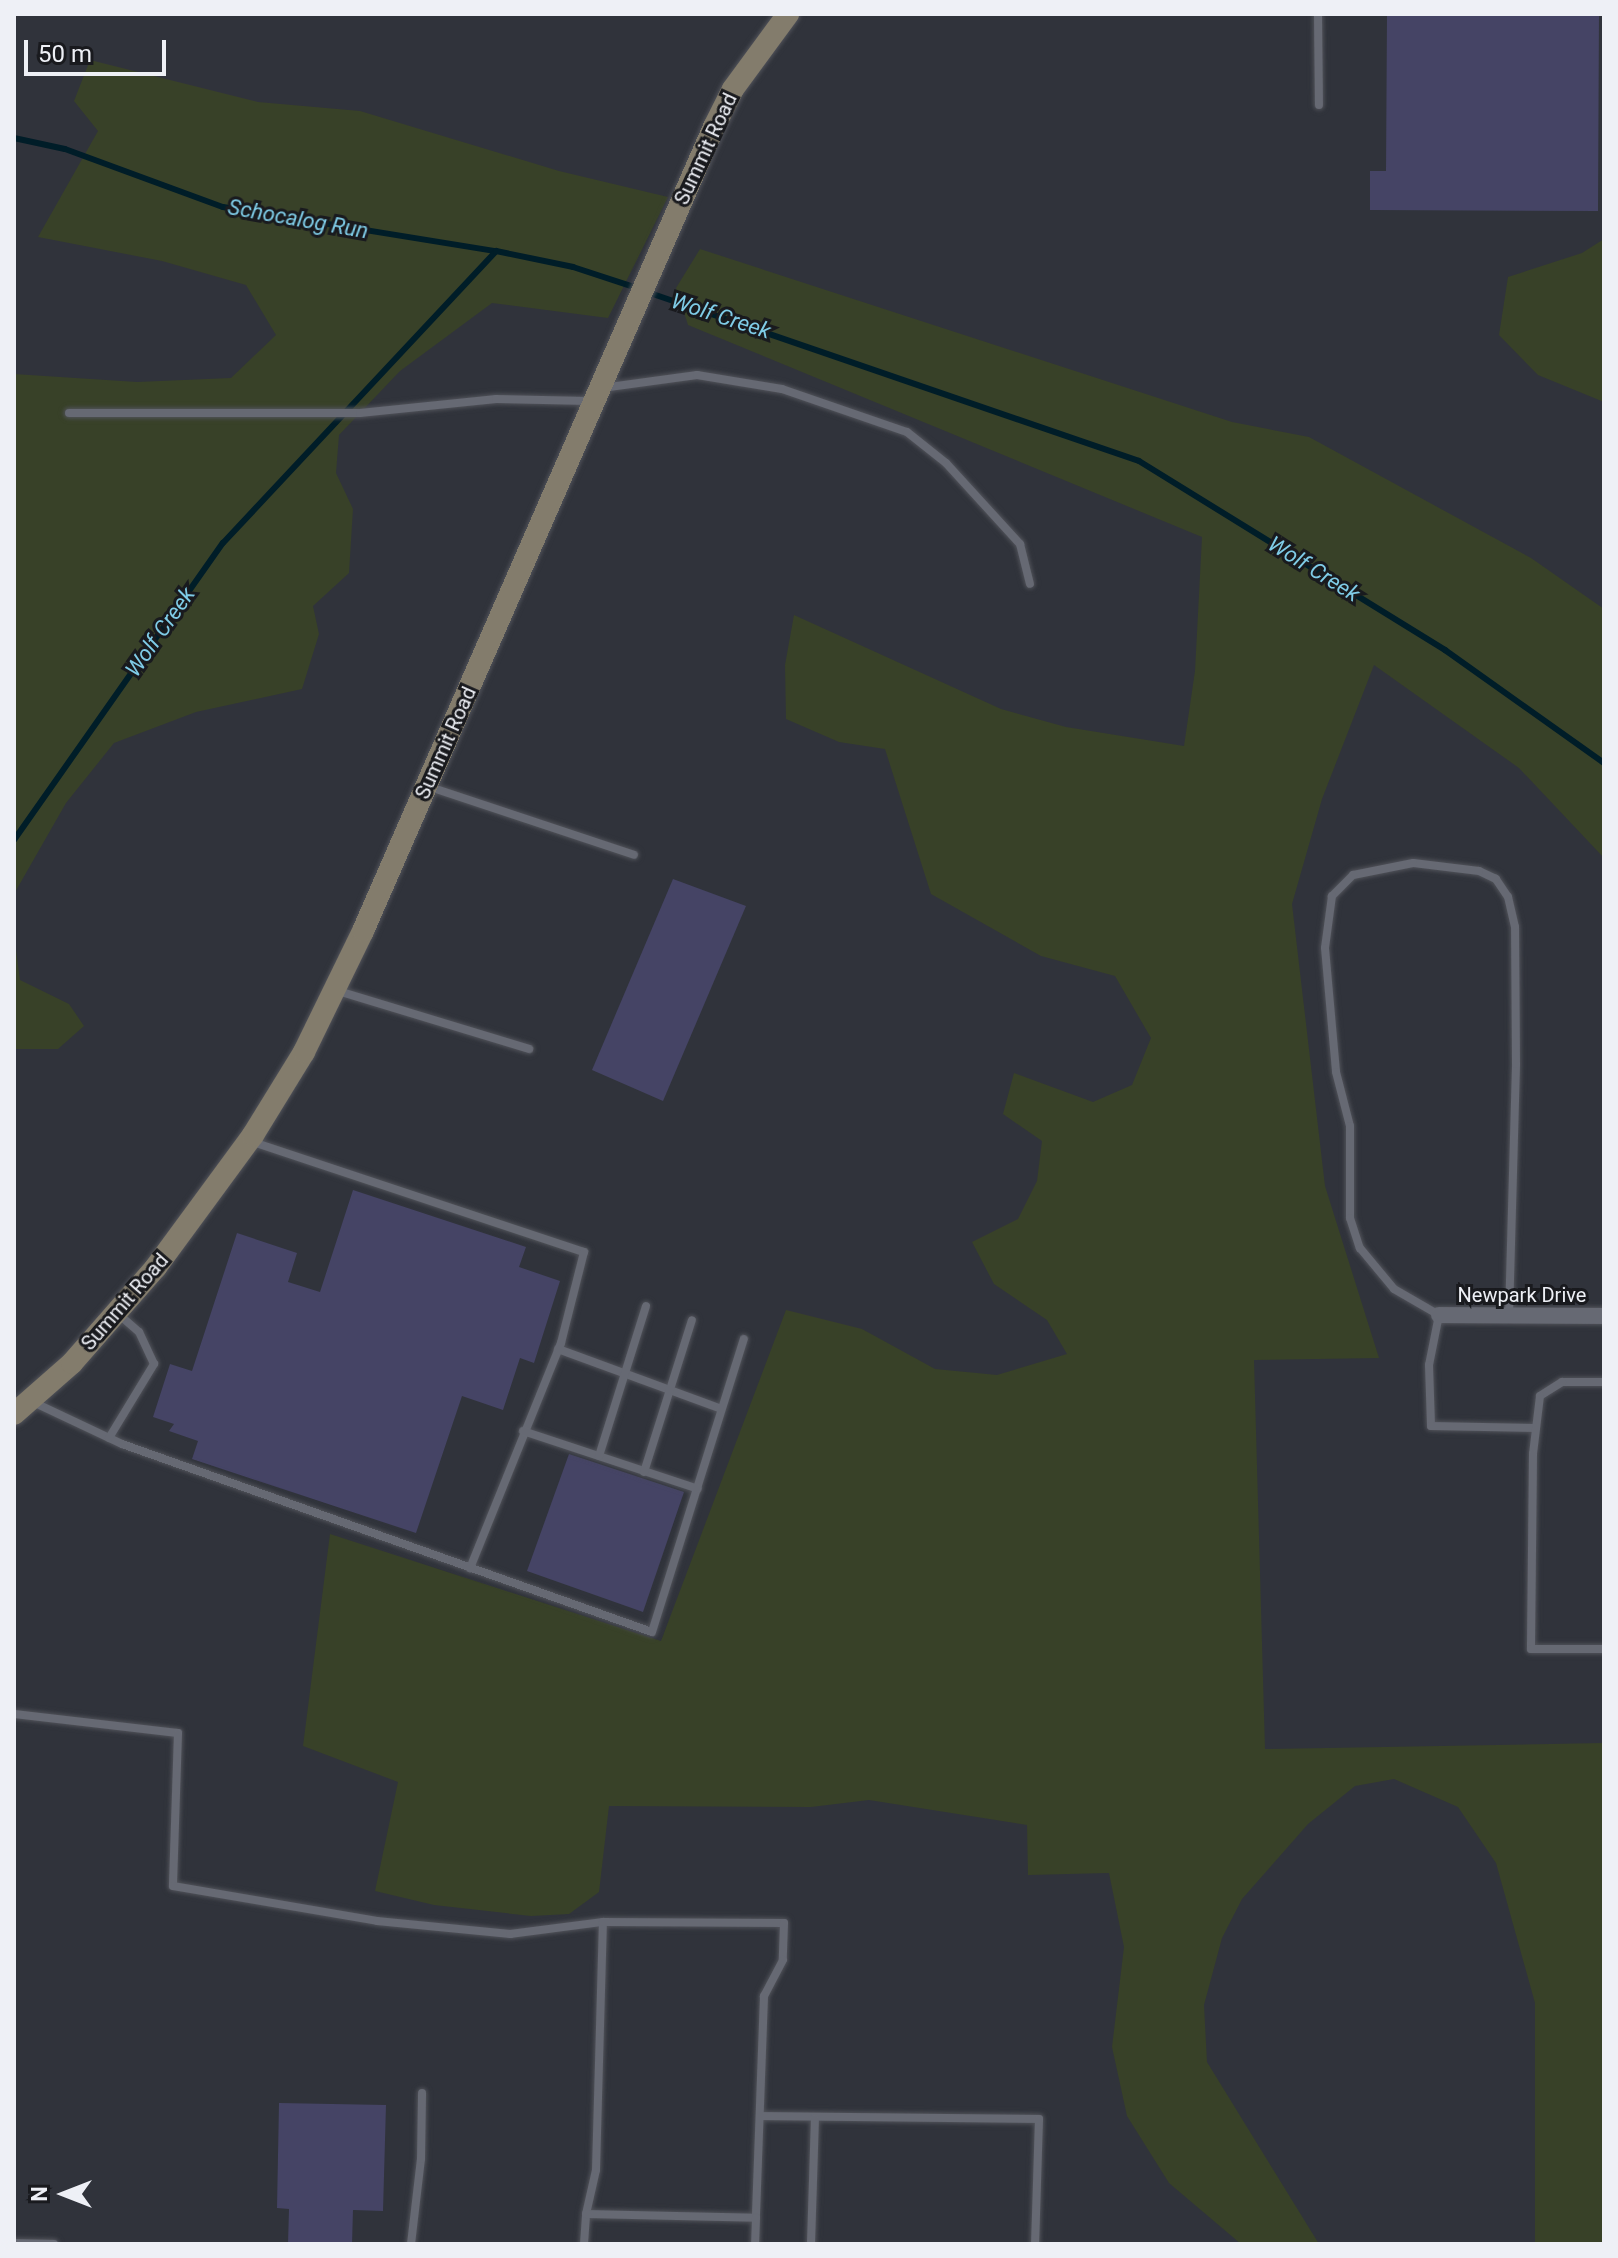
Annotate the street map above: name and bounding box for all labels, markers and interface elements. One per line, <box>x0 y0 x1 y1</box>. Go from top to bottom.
scale bar <box>28 24 170 74</box>
text: 50 m <box>38 40 92 68</box>
street label: Summit Road <box>670 89 742 209</box>
water label: Schocalog Run <box>226 194 370 244</box>
water label: Wolf Creek <box>668 288 774 344</box>
water label: Wolf Creek <box>1263 530 1365 608</box>
water label: Wolf Creek <box>120 582 200 682</box>
street label: Summit Road <box>411 683 481 803</box>
street label: Summit Road <box>77 1249 173 1355</box>
street label: Newpark Drive <box>1458 1283 1586 1307</box>
north arrow <box>24 2154 104 2234</box>
text: N <box>27 2186 52 2202</box>

